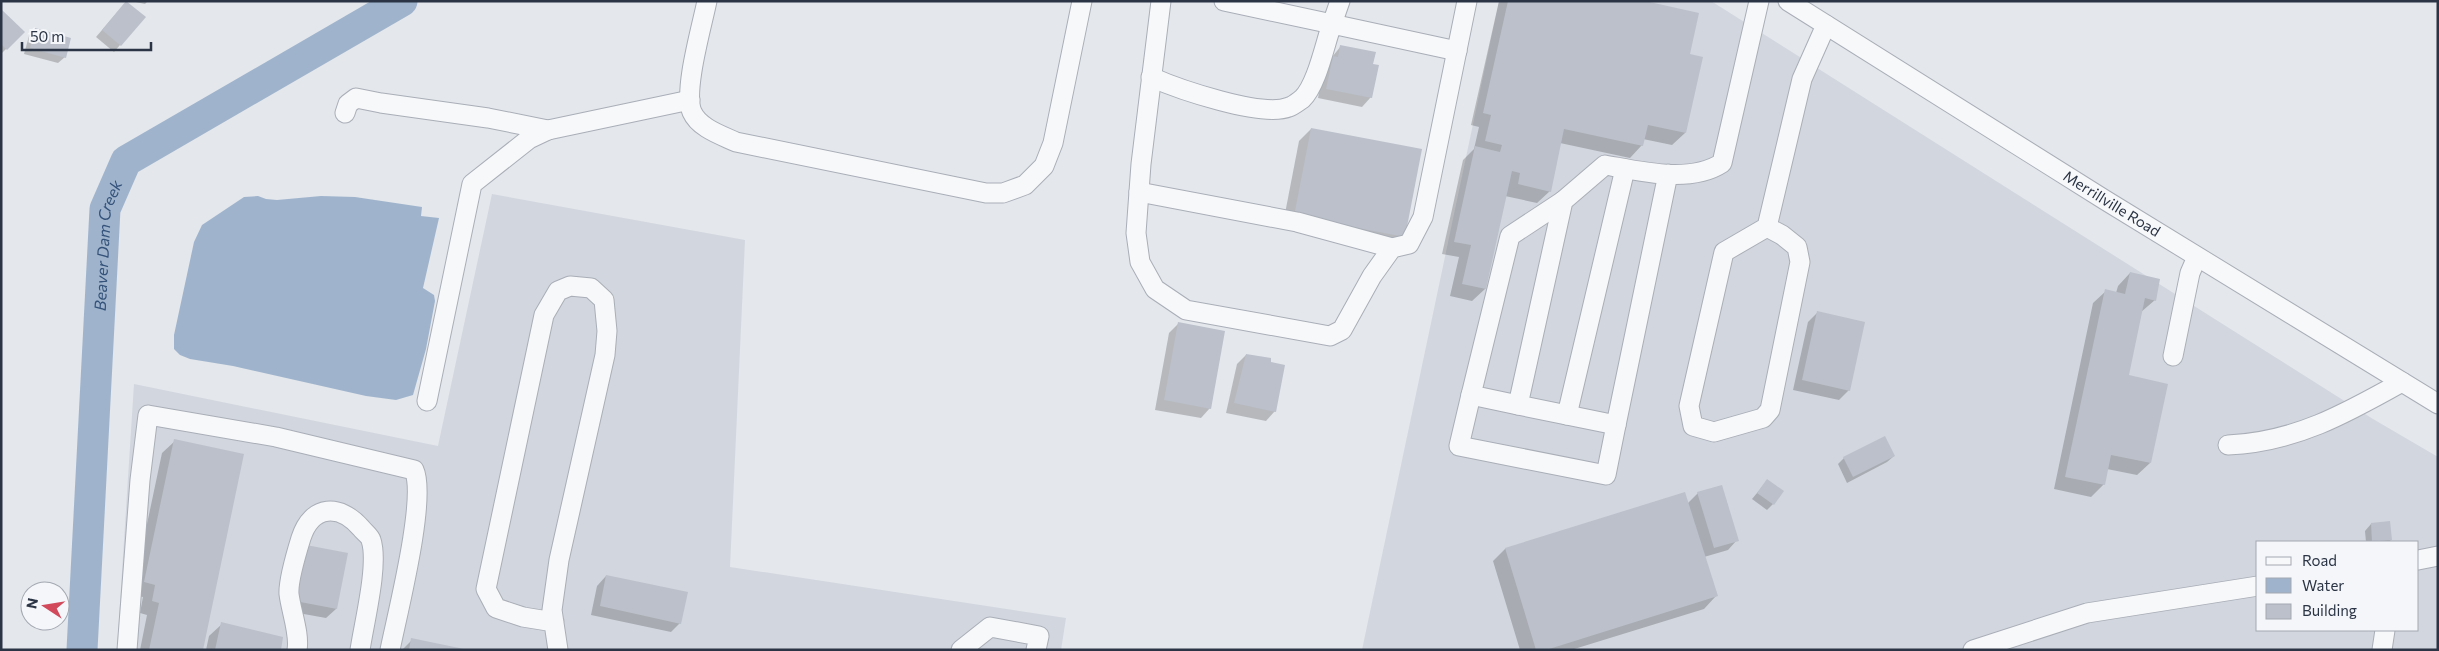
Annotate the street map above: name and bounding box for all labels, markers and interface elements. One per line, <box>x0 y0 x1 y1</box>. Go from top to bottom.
scale bar <box>22 20 151 52</box>
text: 50 m <box>30 27 64 45</box>
street label: Merrillville Road <box>2060 166 2164 240</box>
water label: Beaver Dam Creek <box>90 177 126 311</box>
legend <box>2256 541 2419 631</box>
text: Road <box>2302 551 2337 569</box>
text: Water <box>2302 576 2344 594</box>
north arrow <box>20 581 70 631</box>
text: N <box>22 596 41 610</box>
text: Building <box>2302 601 2357 619</box>

